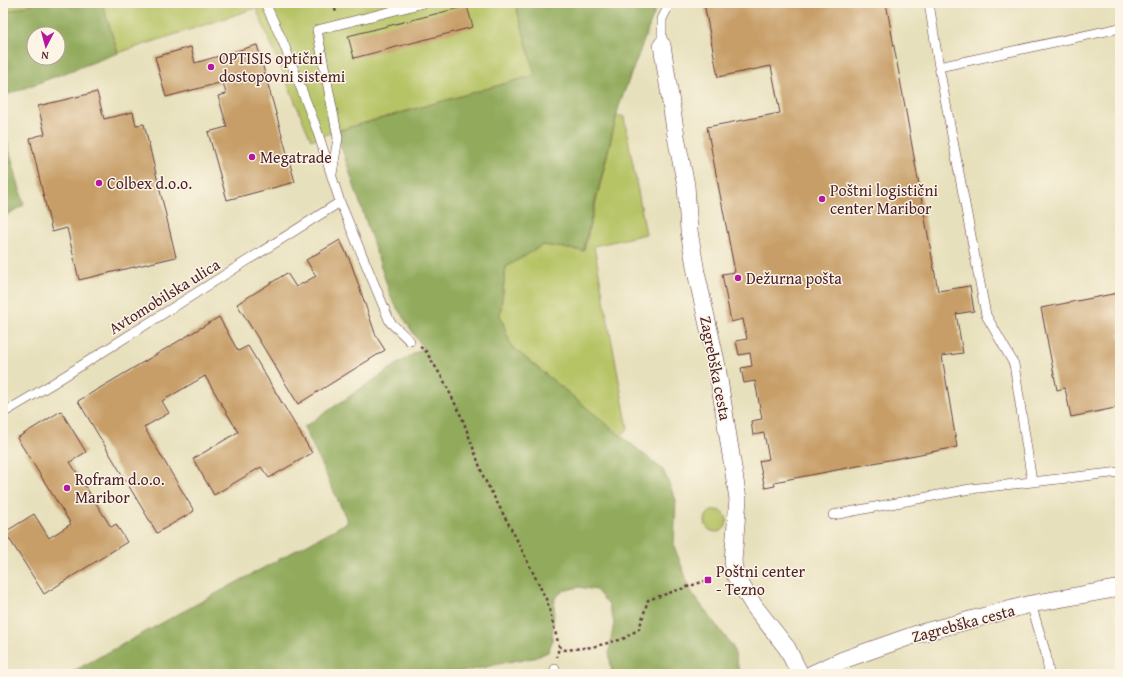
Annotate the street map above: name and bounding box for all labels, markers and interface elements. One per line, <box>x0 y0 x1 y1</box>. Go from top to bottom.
north arrow <box>26 26 66 66</box>
place label: OPTISIS optični dostopovni sistemi <box>219 46 346 88</box>
text: N <box>40 48 49 64</box>
marker: OPTISIS optični dostopovni sistemi <box>206 62 216 72</box>
place label: Megatrade <box>260 145 332 169</box>
marker: Megatrade <box>247 152 257 162</box>
place label: Colbex d.o.o. <box>107 171 192 195</box>
marker: Colbex d.o.o. <box>94 178 104 188</box>
place label: Poštni logistični center Maribor <box>830 178 938 220</box>
marker: Poštni logistični center Maribor <box>817 194 827 204</box>
street label: Avtomobilska ulica <box>104 252 225 340</box>
place label: Dežurna pošta <box>746 266 842 290</box>
marker: Dežurna pošta <box>733 273 743 283</box>
street label: Zagrebška cesta <box>694 314 738 423</box>
place label: Rofram d.o.o. Maribor <box>75 467 165 509</box>
marker: Rofram d.o.o. Maribor <box>62 483 72 493</box>
place label: Poštni center - Tezno <box>716 559 806 601</box>
marker: Poštni center - Tezno <box>703 575 713 585</box>
street label: Zagrebška cesta <box>909 598 1018 648</box>

